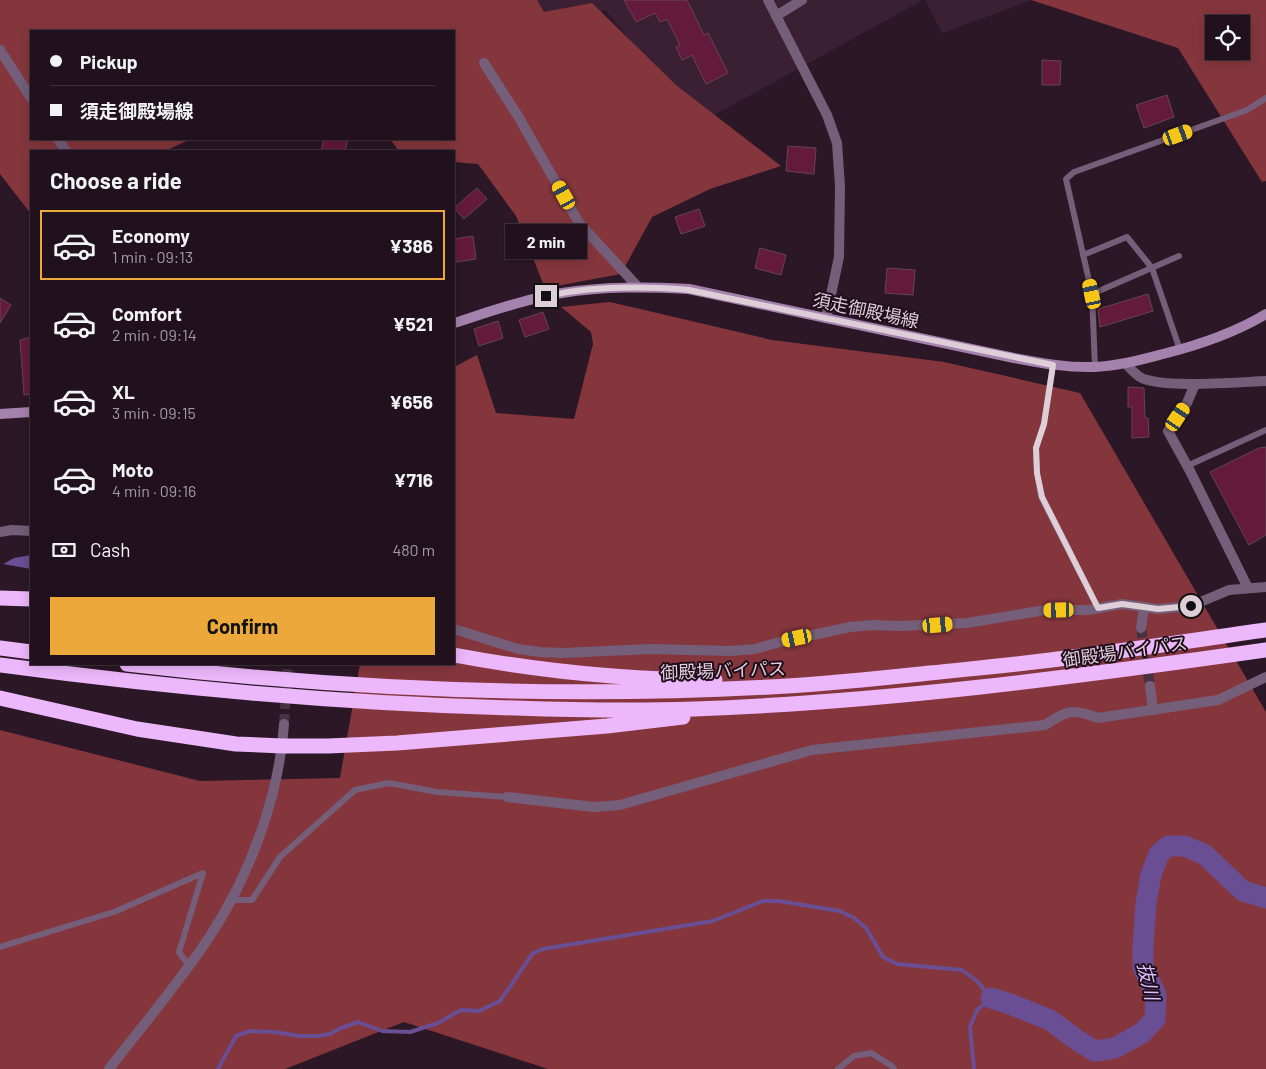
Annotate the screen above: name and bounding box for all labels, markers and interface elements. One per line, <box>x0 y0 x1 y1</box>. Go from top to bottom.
map controls <box>1205 15 1250 60</box>
button: locate <box>1205 15 1250 60</box>
text: Pickup <box>80 50 138 73</box>
text: 須走御殿場線 <box>80 99 194 122</box>
car <box>1161 123 1194 147</box>
text: Choose a ride <box>50 167 182 193</box>
car <box>550 178 577 212</box>
icon: car <box>52 223 97 268</box>
text: Economy <box>112 224 190 247</box>
callout: 2 min <box>505 224 587 258</box>
text: 2 min <box>527 232 565 251</box>
text: ¥386 <box>389 234 433 257</box>
text: 1 min · 09:13 <box>112 247 193 266</box>
car <box>1081 278 1102 310</box>
route end <box>535 285 557 307</box>
street label: 須走御殿場線 <box>811 288 921 332</box>
icon: car <box>52 301 97 346</box>
text: Comfort <box>112 302 182 325</box>
text: ¥521 <box>392 312 433 335</box>
text: 2 min · 09:14 <box>112 325 197 344</box>
icon: car <box>52 379 97 424</box>
text: XL <box>112 380 135 403</box>
text: ¥656 <box>389 390 433 413</box>
car <box>1163 400 1192 434</box>
text: 3 min · 09:15 <box>112 403 196 422</box>
icon: car <box>52 457 97 502</box>
text: Moto <box>112 458 154 481</box>
text: ¥716 <box>393 468 433 491</box>
text: 4 min · 09:16 <box>112 481 196 500</box>
icon: cash <box>50 536 78 564</box>
text: Cash <box>90 538 131 561</box>
text: 480 m <box>392 540 435 559</box>
route start <box>1180 595 1202 617</box>
button: Confirm <box>50 597 435 655</box>
car <box>1043 602 1074 618</box>
car <box>922 616 953 634</box>
car <box>780 628 813 648</box>
street label: 御殿場バイパス <box>1061 631 1189 671</box>
street label: 御殿場バイパス <box>660 657 786 683</box>
water label: 抜川 <box>1134 960 1165 1004</box>

